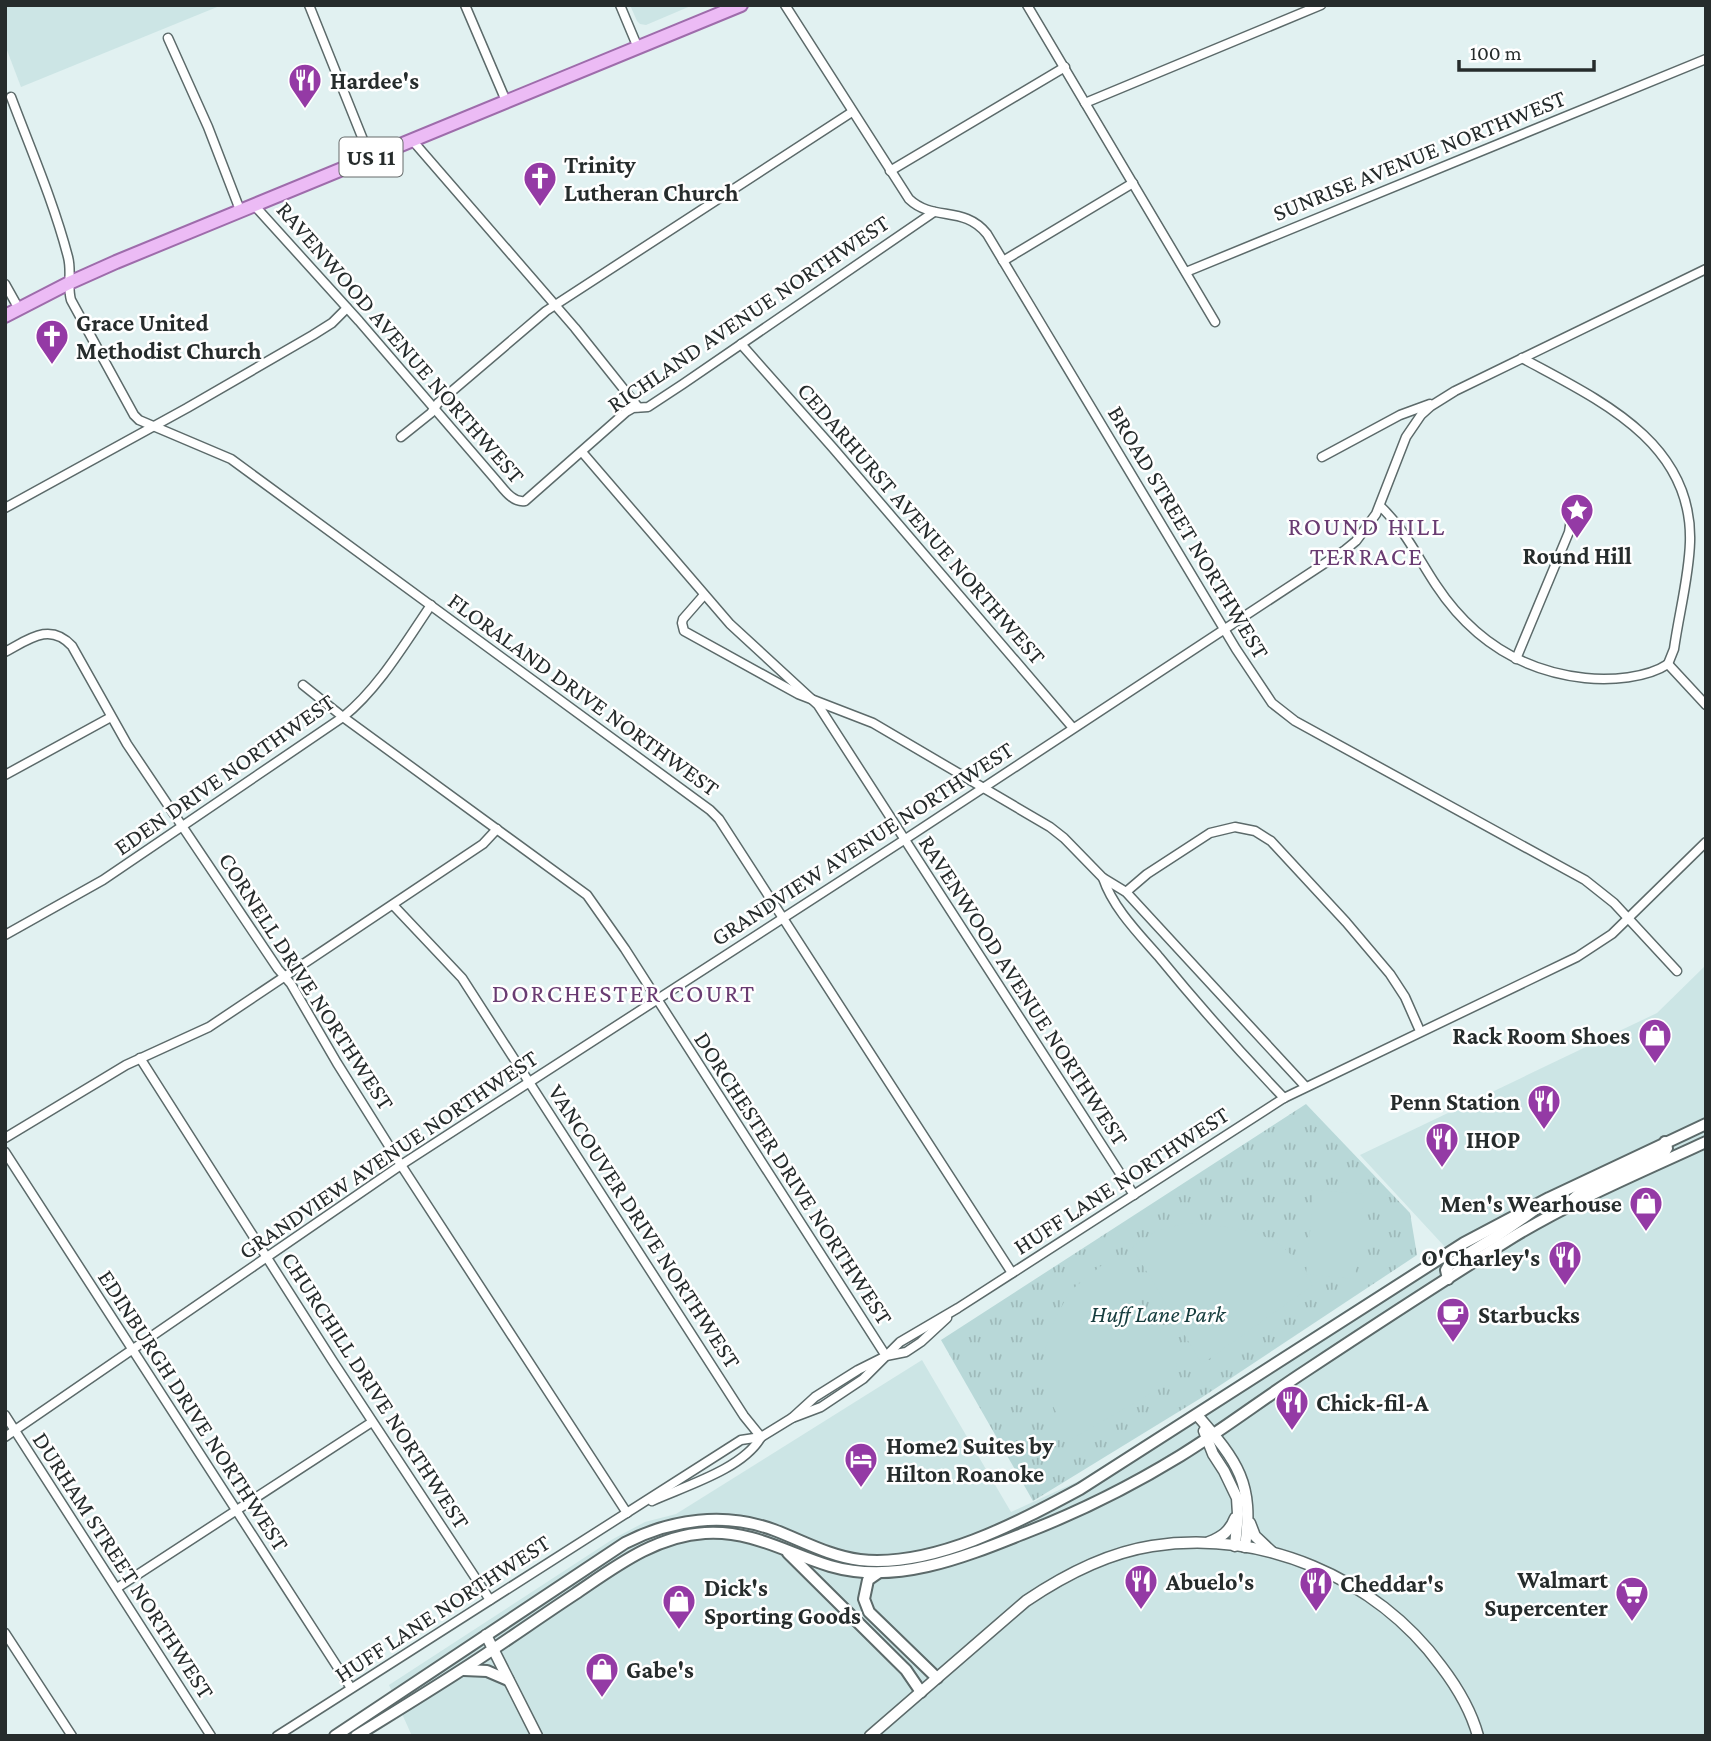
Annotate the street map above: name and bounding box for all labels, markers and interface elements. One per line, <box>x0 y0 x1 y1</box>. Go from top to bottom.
scale bar <box>1459 28 1594 72</box>
text: 100 m <box>1470 41 1522 65</box>
restaurant icon: Hardee's <box>286 61 324 110</box>
place label: Hardee's <box>330 67 419 94</box>
street label: SUNRISE AVENUE NORTHWEST <box>1269 84 1569 226</box>
road number: US 11 <box>340 138 402 176</box>
place label: Trinity Lutheran Church <box>564 151 739 206</box>
church icon: Trinity Lutheran Church <box>521 159 559 208</box>
street label: RAVENWOOD AVENUE NORTHWEST <box>271 196 531 488</box>
street label: RICHLAND AVENUE NORTHWEST <box>602 208 894 418</box>
place label: Grace United Methodist Church <box>76 309 262 364</box>
church icon: Grace United Methodist Church <box>33 317 71 366</box>
street label: CEDARHURST AVENUE NORTHWEST <box>792 377 1052 669</box>
street label: BROAD STREET NORTHWEST <box>1103 401 1275 663</box>
place icon: Round Hill <box>1558 491 1596 540</box>
district label: ROUND HILL TERRACE <box>1288 512 1446 571</box>
place label: Round Hill <box>1522 542 1632 569</box>
street label: FLORALAND DRIVE NORTHWEST <box>443 587 725 801</box>
street label: EDEN DRIVE NORTHWEST <box>109 688 339 860</box>
street label: GRANDVIEW AVENUE NORTHWEST <box>706 735 1018 951</box>
street label: RAVENWOOD AVENUE NORTHWEST <box>914 830 1134 1150</box>
street label: CORNELL DRIVE NORTHWEST <box>214 847 400 1115</box>
district label: DORCHESTER COURT <box>492 979 756 1008</box>
shop icon: Rack Room Shoes <box>1636 1016 1674 1065</box>
place label: Rack Room Shoes <box>1452 1022 1630 1049</box>
street label: DORCHESTER DRIVE NORTHWEST <box>689 1027 899 1329</box>
street label: GRANDVIEW AVENUE NORTHWEST <box>233 1044 543 1264</box>
street label: VANCOUVER DRIVE NORTHWEST <box>543 1079 747 1373</box>
restaurant icon: Penn Station <box>1525 1082 1563 1131</box>
place label: Penn Station <box>1390 1088 1520 1115</box>
street label: HUFF LANE NORTHWEST <box>1008 1100 1234 1260</box>
restaurant icon: IHOP <box>1423 1120 1461 1169</box>
place label: IHOP <box>1466 1126 1520 1153</box>
shop icon: Men's Wearhouse <box>1627 1184 1665 1233</box>
place label: Men's Wearhouse <box>1440 1190 1622 1217</box>
restaurant icon: O'Charley's <box>1546 1238 1584 1287</box>
place label: O'Charley's <box>1421 1244 1540 1271</box>
street label: CHURCHILL DRIVE NORTHWEST <box>276 1247 476 1533</box>
street label: EDINBURGH DRIVE NORTHWEST <box>93 1264 295 1556</box>
cafe icon: Starbucks <box>1434 1295 1472 1344</box>
park label: Huff Lane Park <box>1090 1300 1227 1327</box>
place label: Starbucks <box>1478 1301 1580 1328</box>
restaurant icon: Chick-fil-A <box>1273 1383 1311 1432</box>
place label: Chick-fil-A <box>1316 1389 1429 1416</box>
street label: DURHAM STREET NORTHWEST <box>28 1427 220 1703</box>
place label: Home2 Suites by Hilton Roanoke <box>886 1432 1054 1487</box>
hotel icon: Home2 Suites by Hilton Roanoke <box>842 1440 880 1489</box>
street label: HUFF LANE NORTHWEST <box>329 1528 555 1688</box>
restaurant icon: Abuelo's <box>1122 1562 1160 1611</box>
restaurant icon: Cheddar's <box>1297 1564 1335 1613</box>
place label: Walmart Supercenter <box>1484 1566 1608 1621</box>
place label: Abuelo's <box>1165 1568 1254 1595</box>
place label: Cheddar's <box>1340 1570 1444 1597</box>
place label: Dick's Sporting Goods <box>704 1574 861 1629</box>
supermarket icon: Walmart Supercenter <box>1613 1574 1651 1623</box>
shop icon: Dick's Sporting Goods <box>660 1582 698 1631</box>
shop icon: Gabe's <box>583 1650 621 1699</box>
place label: Gabe's <box>626 1656 694 1683</box>

